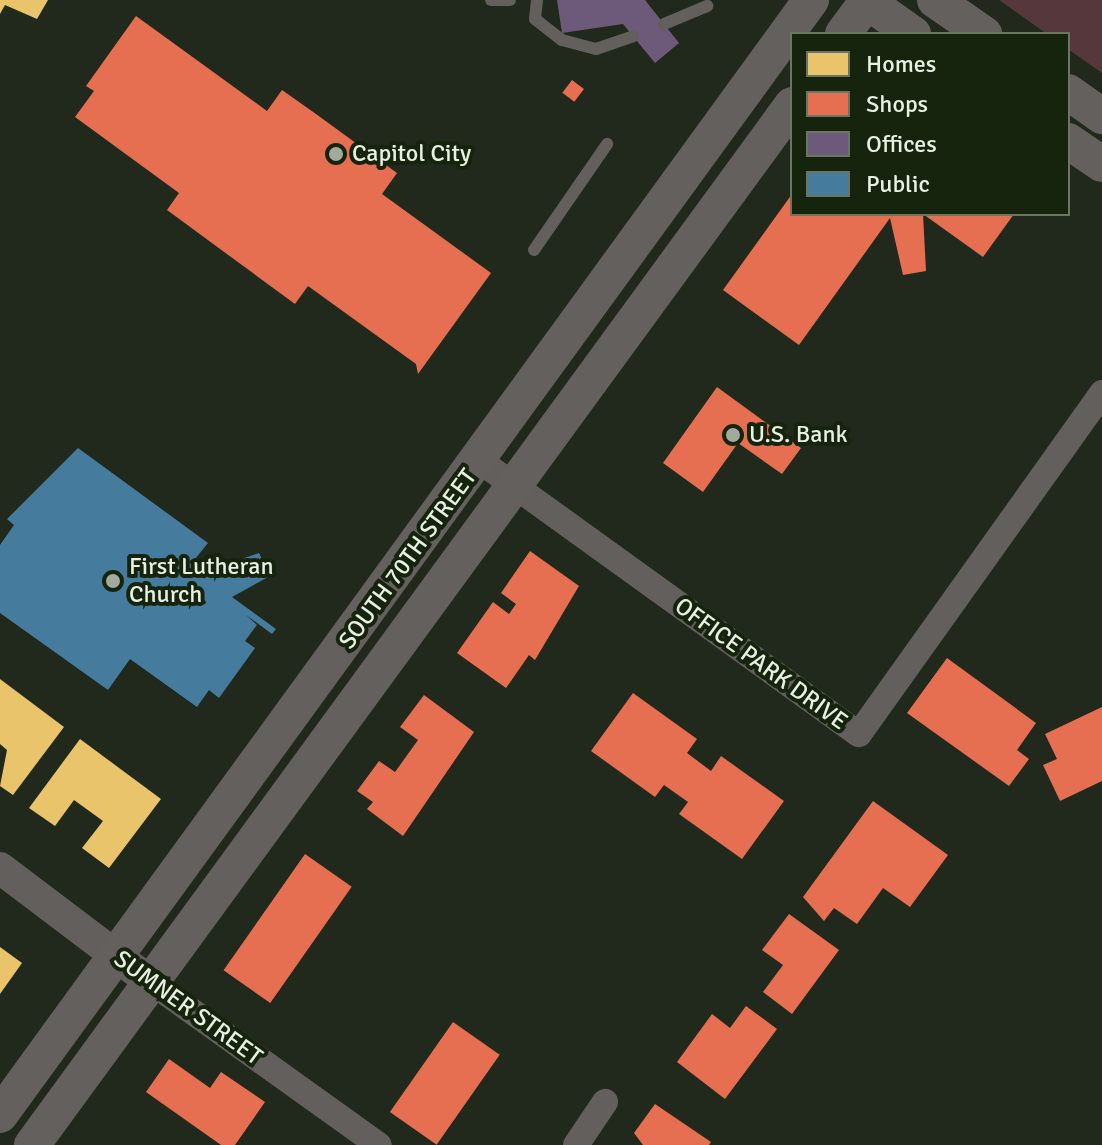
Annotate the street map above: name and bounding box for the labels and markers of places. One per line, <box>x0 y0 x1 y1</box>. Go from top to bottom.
place label: Capitol City <box>352 140 471 168</box>
marker: Capitol City <box>327 145 345 163</box>
place label: U.S. Bank <box>749 421 848 449</box>
marker: U.S. Bank <box>724 426 742 444</box>
place label: First Lutheran Church <box>129 553 274 609</box>
marker: First Lutheran Church <box>104 572 122 590</box>

